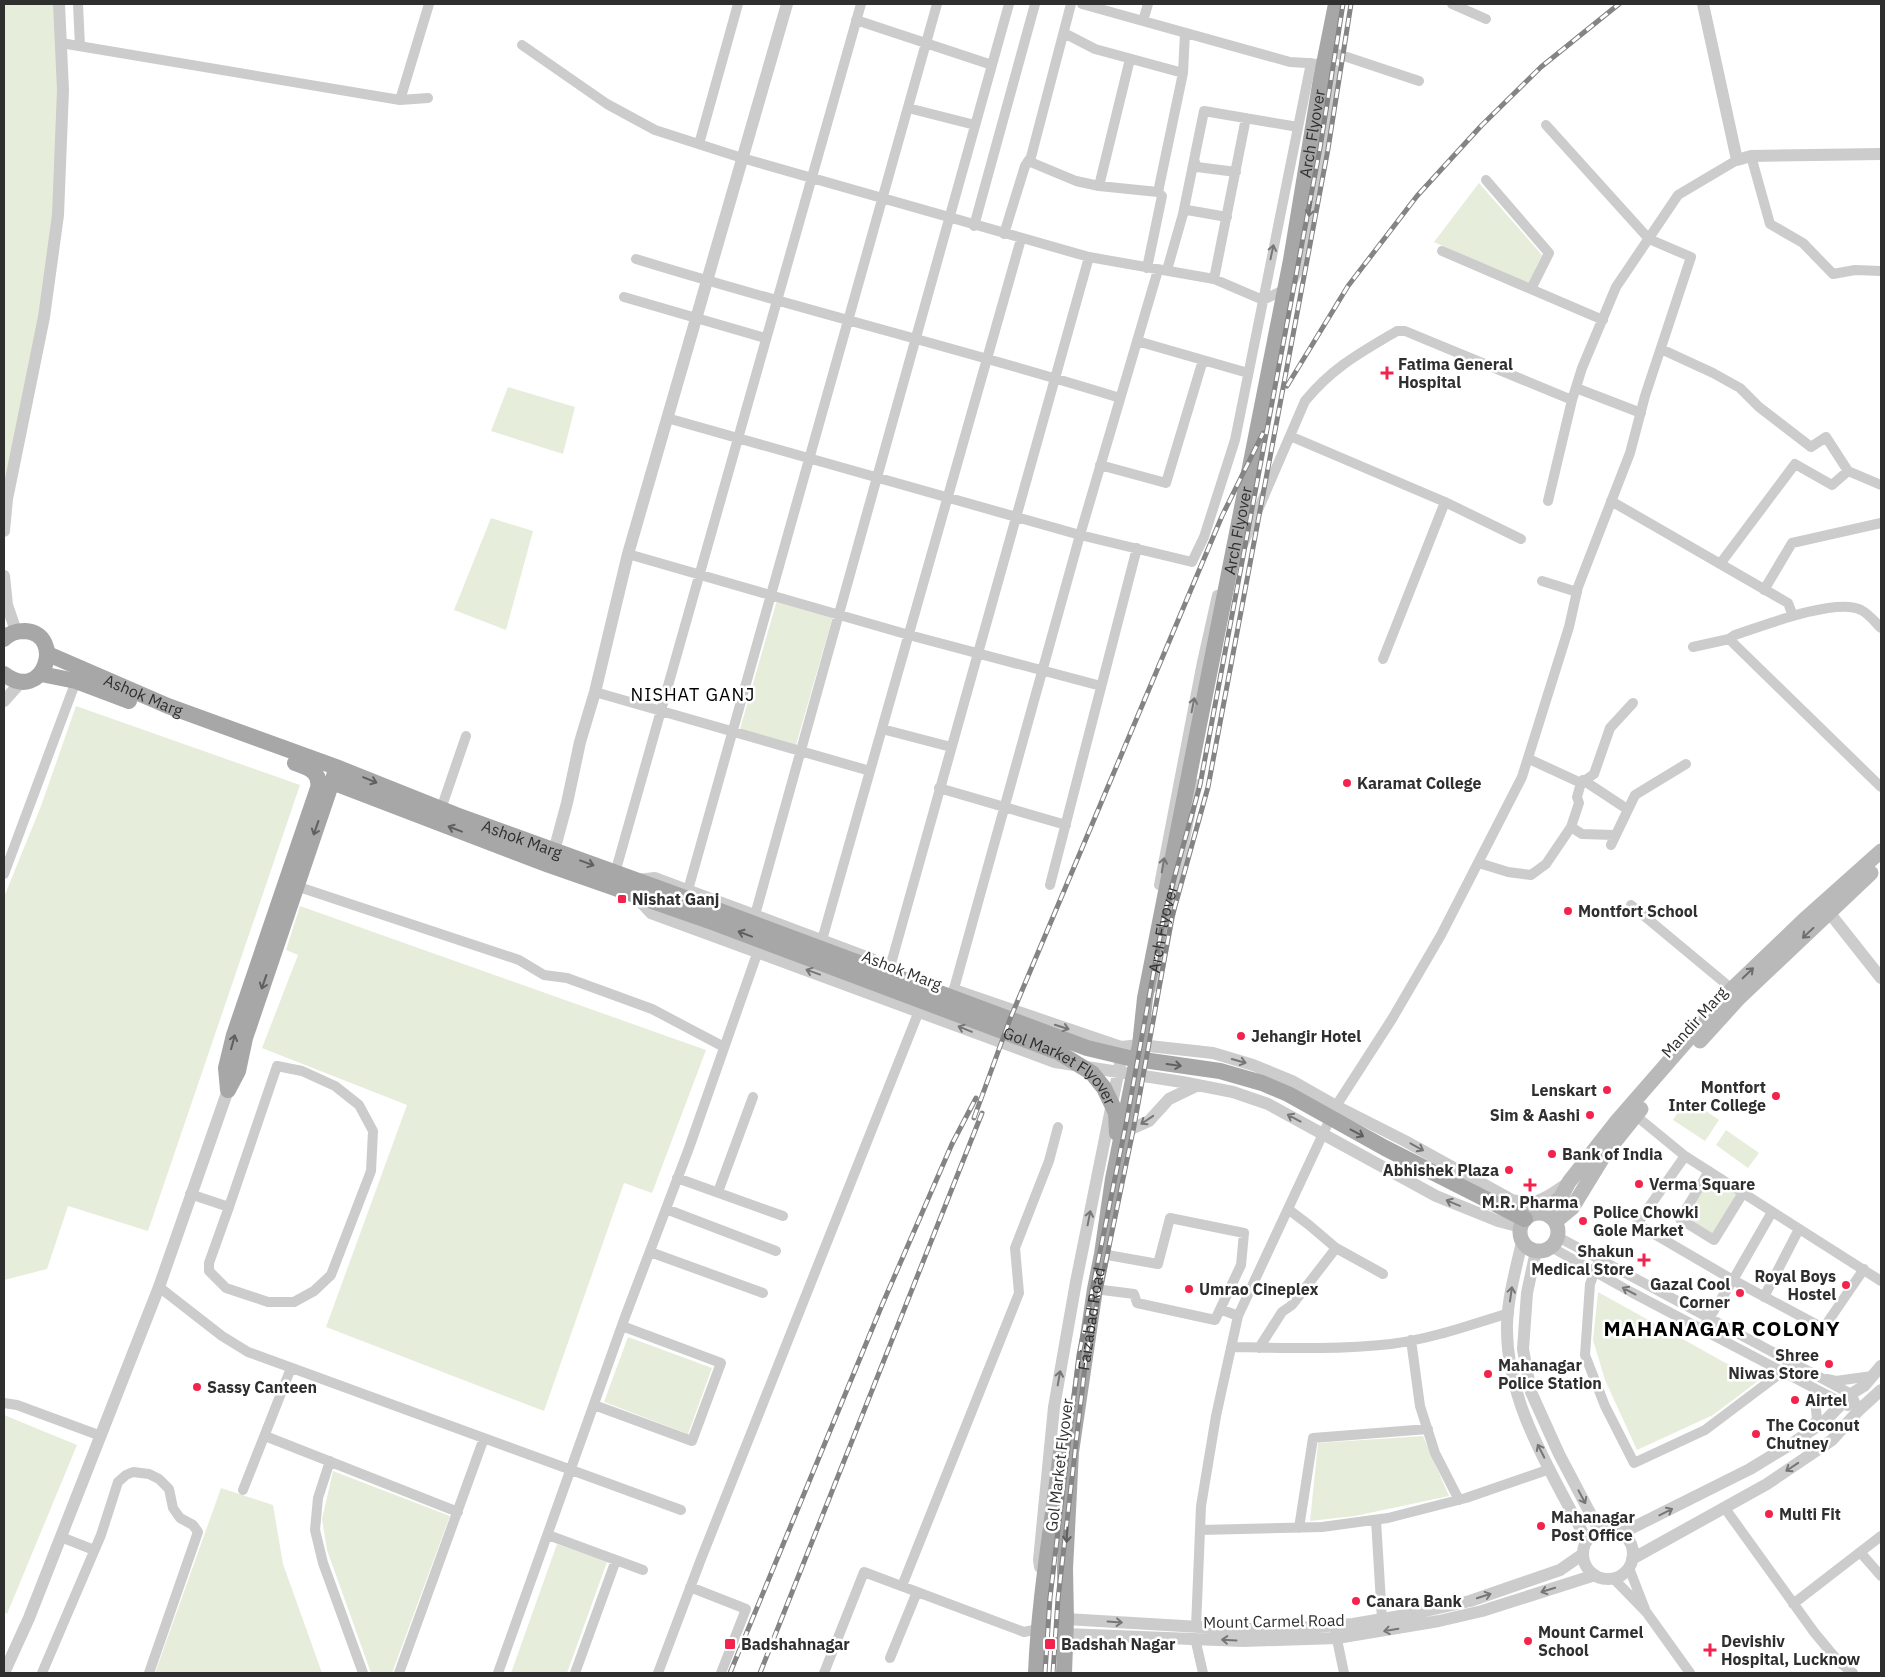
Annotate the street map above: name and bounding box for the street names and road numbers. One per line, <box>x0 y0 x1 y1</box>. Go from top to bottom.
street label: Arch Flyover <box>1295 88 1329 179</box>
street label: Arch Flyover <box>1219 485 1256 576</box>
street label: Ashok Marg <box>101 670 186 721</box>
street label: Ashok Marg <box>479 815 565 863</box>
street label: Arch Flyover <box>1144 883 1182 975</box>
street label: Ashok Marg <box>859 946 945 995</box>
street label: Mandir Marg <box>1657 982 1732 1062</box>
street label: Gol Market Flyover <box>1000 1022 1121 1108</box>
street label: Faizabad Road <box>1073 1265 1109 1372</box>
street label: Gol Market Flyover <box>1041 1397 1077 1533</box>
street label: Mount Carmel Road <box>1203 1610 1345 1632</box>

